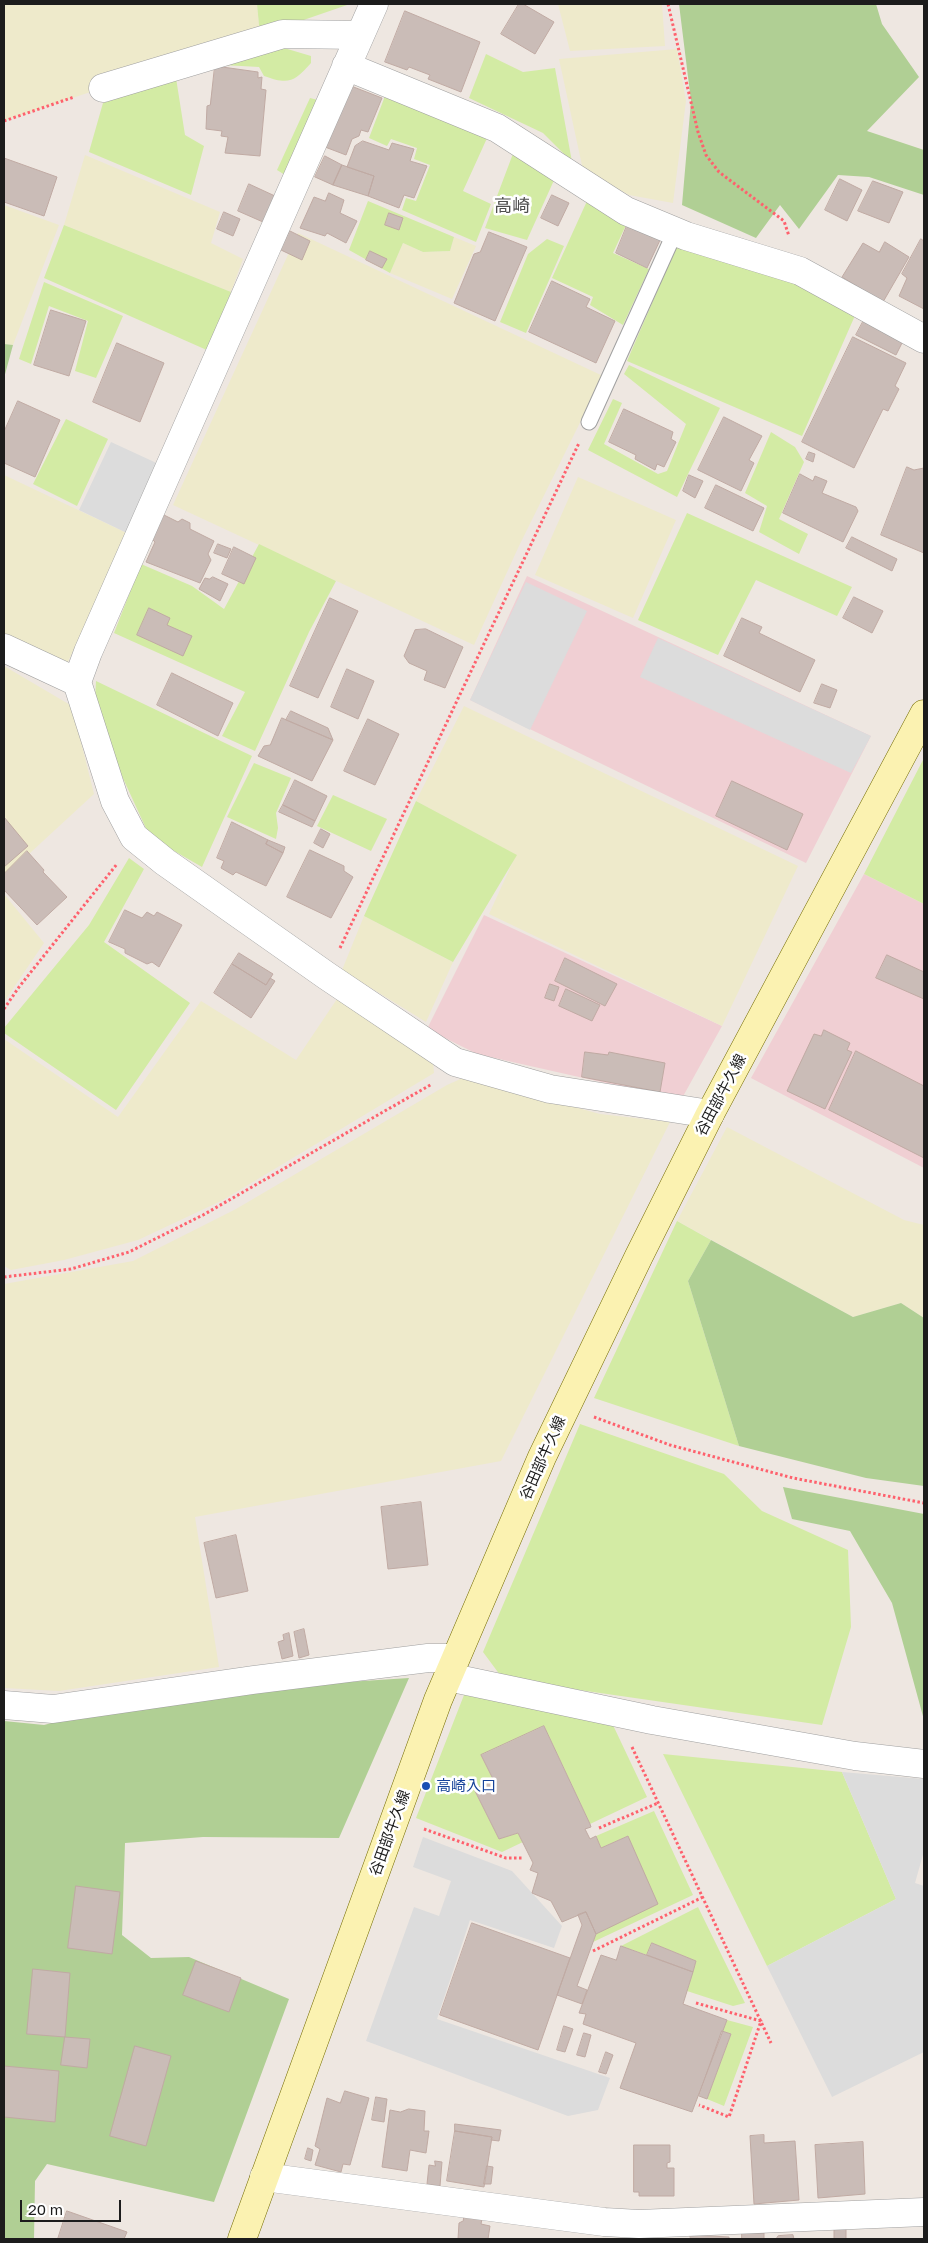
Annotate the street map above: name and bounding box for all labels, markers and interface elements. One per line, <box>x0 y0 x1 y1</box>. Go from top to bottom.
district label: 高崎 <box>494 195 530 217</box>
street label: 谷田部牛久線 <box>692 1051 750 1139</box>
street label: 谷田部牛久線 <box>516 1413 570 1503</box>
place label: 高崎入口 <box>436 1777 496 1795</box>
marker: 高崎入口 <box>420 1780 432 1792</box>
street label: 谷田部牛久線 <box>366 1788 414 1878</box>
scale bar <box>22 2190 124 2222</box>
text: 20 m <box>28 2200 63 2218</box>

